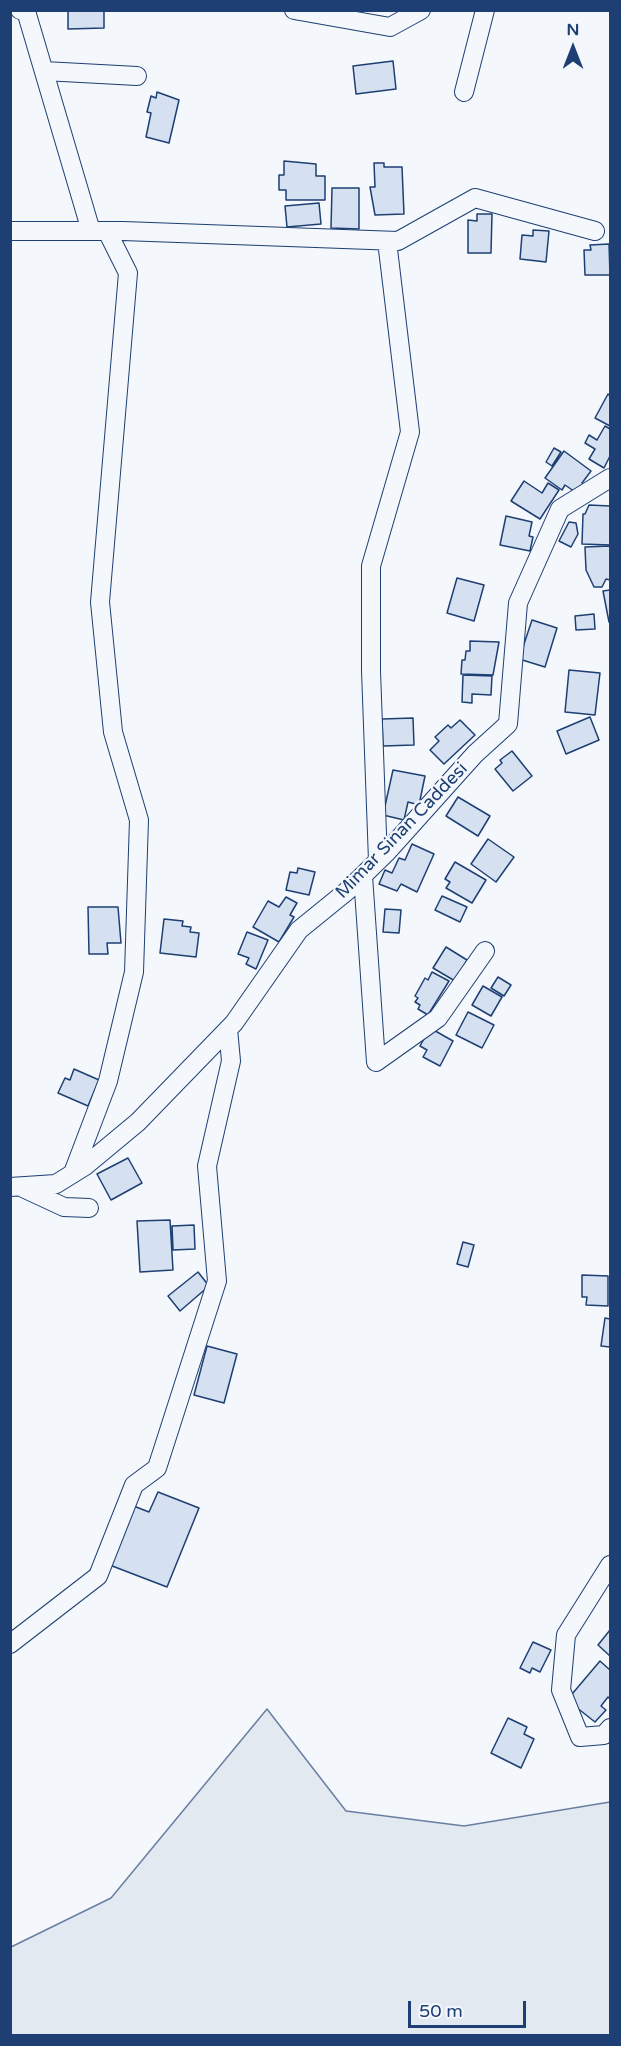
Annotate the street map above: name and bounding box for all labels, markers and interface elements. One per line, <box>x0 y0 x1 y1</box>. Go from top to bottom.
north arrow <box>543 18 603 78</box>
text: N <box>567 20 579 40</box>
street label: Mimar Sinan Caddesi <box>331 759 473 903</box>
scale bar <box>411 1989 530 2027</box>
text: 50 m <box>419 2000 463 2022</box>

